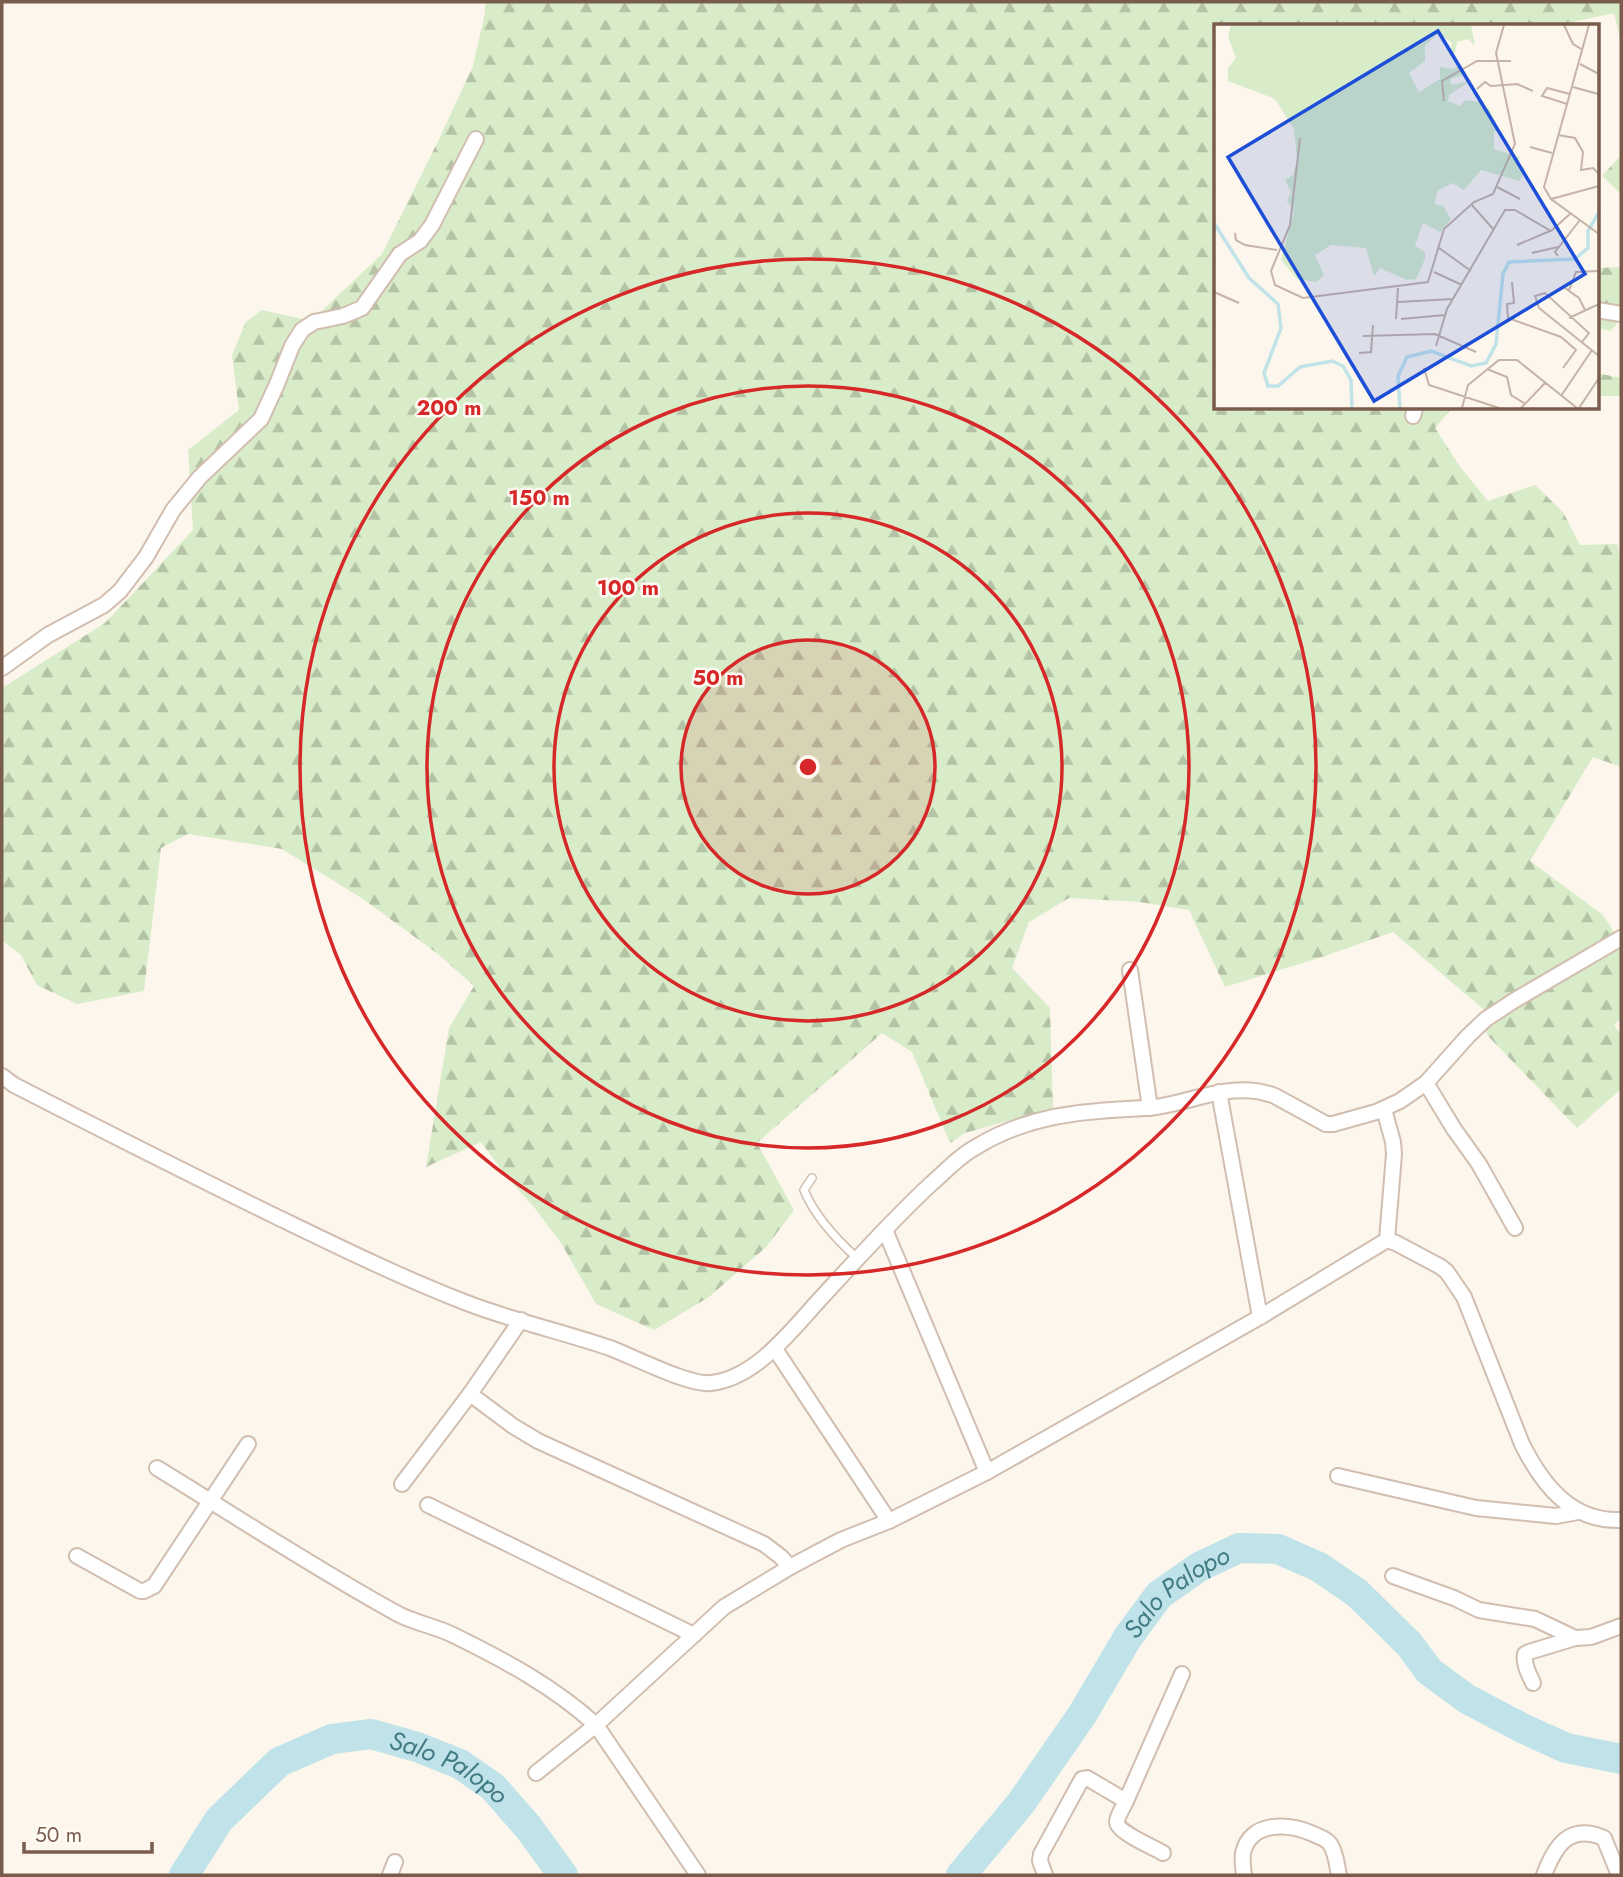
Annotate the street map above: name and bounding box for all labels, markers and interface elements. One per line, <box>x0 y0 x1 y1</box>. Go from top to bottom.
inset map <box>1214 24 1598 410</box>
text: 200 m <box>416 393 482 423</box>
text: 150 m <box>508 483 570 513</box>
text: 100 m <box>597 573 659 603</box>
text: 50 m <box>693 663 743 693</box>
centre of rings <box>796 755 820 779</box>
water label: Salo Palopo <box>1114 1536 1236 1647</box>
water label: Salo Palopo <box>385 1721 518 1812</box>
scale bar <box>24 1811 152 1855</box>
text: 50 m <box>35 1820 82 1850</box>

